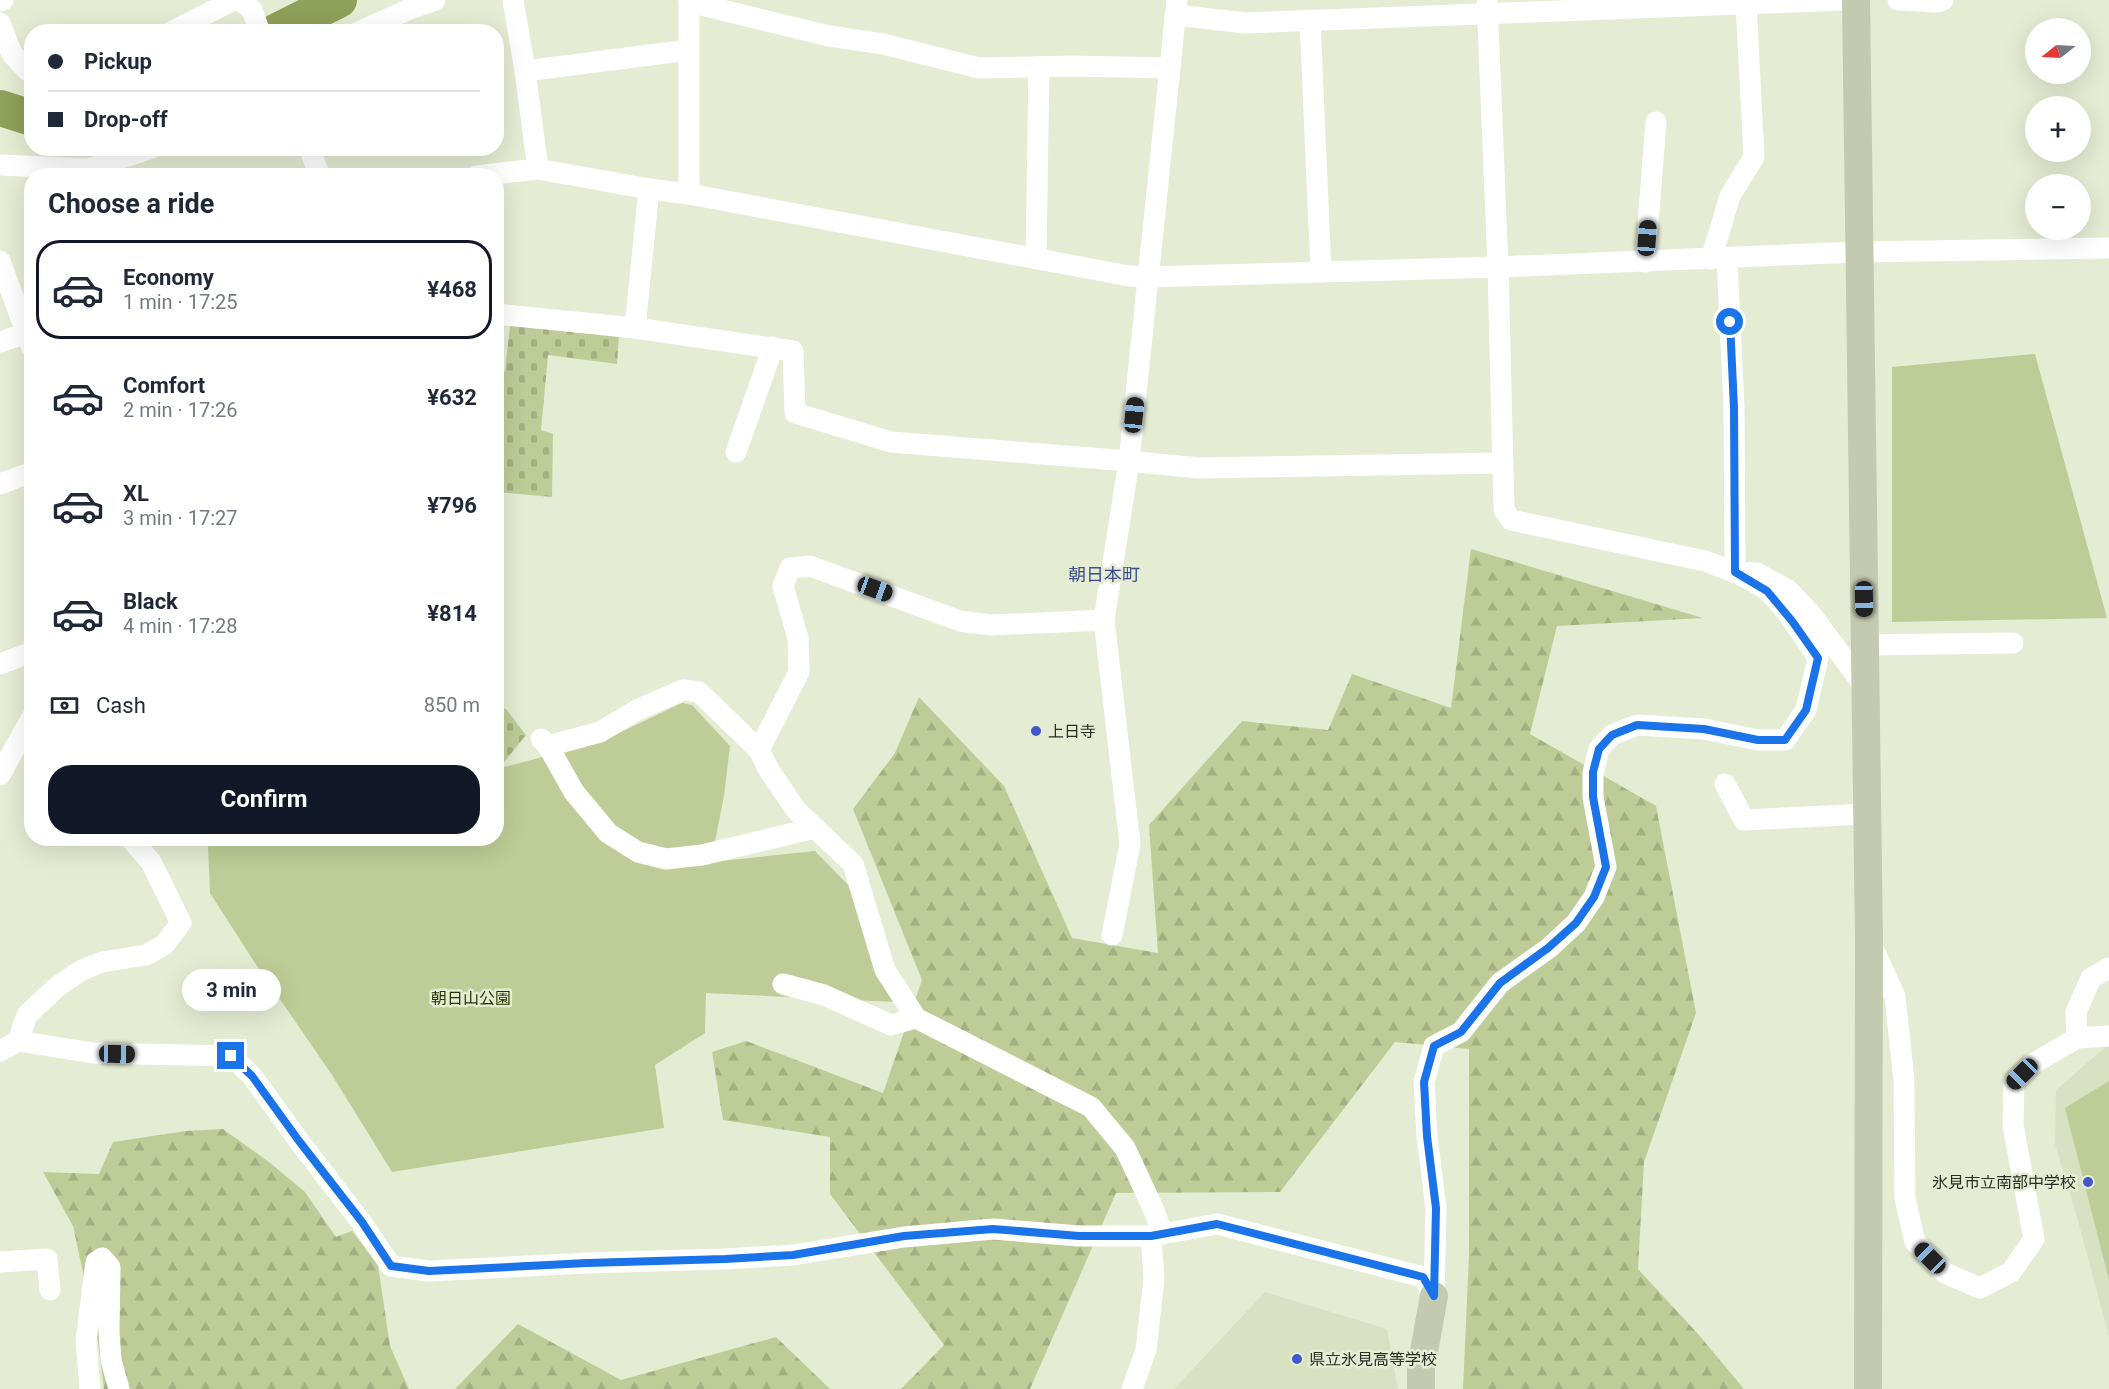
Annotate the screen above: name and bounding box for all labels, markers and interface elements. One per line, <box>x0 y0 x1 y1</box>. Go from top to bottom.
north arrow <box>2025 18 2091 84</box>
map controls <box>2025 18 2091 240</box>
text: Pickup <box>84 49 152 74</box>
button: + <box>2025 96 2091 162</box>
text: Drop-off <box>84 107 168 132</box>
button: − <box>2025 174 2091 240</box>
text: Choose a ride <box>48 188 214 220</box>
car <box>1637 219 1657 257</box>
icon: car <box>51 263 105 317</box>
text: Economy <box>123 265 214 290</box>
text: ¥468 <box>427 277 477 302</box>
text: 1 min · 17:25 <box>123 290 238 314</box>
route start <box>1716 308 1743 335</box>
icon: car <box>51 371 105 425</box>
text: Comfort <box>123 373 205 398</box>
text: ¥632 <box>427 385 477 410</box>
car <box>1123 396 1145 434</box>
text: 2 min · 17:26 <box>123 398 238 422</box>
icon: car <box>51 479 105 533</box>
text: XL <box>123 481 149 506</box>
text: ¥796 <box>427 493 477 518</box>
text: 3 min · 17:27 <box>123 506 238 530</box>
district label: 朝日本町 <box>1068 564 1140 585</box>
car <box>855 574 895 604</box>
car <box>1855 581 1873 617</box>
icon: car <box>51 587 105 641</box>
text: Black <box>123 589 178 614</box>
text: ¥814 <box>427 601 477 626</box>
text: 4 min · 17:28 <box>123 614 238 638</box>
icon: cash <box>48 689 81 722</box>
text: Cash <box>96 693 146 718</box>
text: 850 m <box>424 693 480 717</box>
place label: 上日寺 <box>1048 722 1096 741</box>
marker: 上日寺 <box>1029 724 1043 738</box>
button: Confirm <box>48 765 480 834</box>
callout: 3 min <box>182 969 280 1011</box>
text: 3 min <box>206 978 257 1002</box>
park label: 朝日山公園 <box>431 989 511 1008</box>
route end <box>217 1042 244 1069</box>
car <box>99 1045 135 1063</box>
car <box>2003 1055 2041 1093</box>
place label: 氷見市立南部中学校 <box>1932 1173 2076 1192</box>
marker: 氷見市立南部中学校 <box>2081 1175 2095 1189</box>
car <box>1911 1239 1949 1277</box>
place label: 県立氷見高等学校 <box>1309 1350 1437 1369</box>
marker: 県立氷見高等学校 <box>1290 1352 1304 1366</box>

